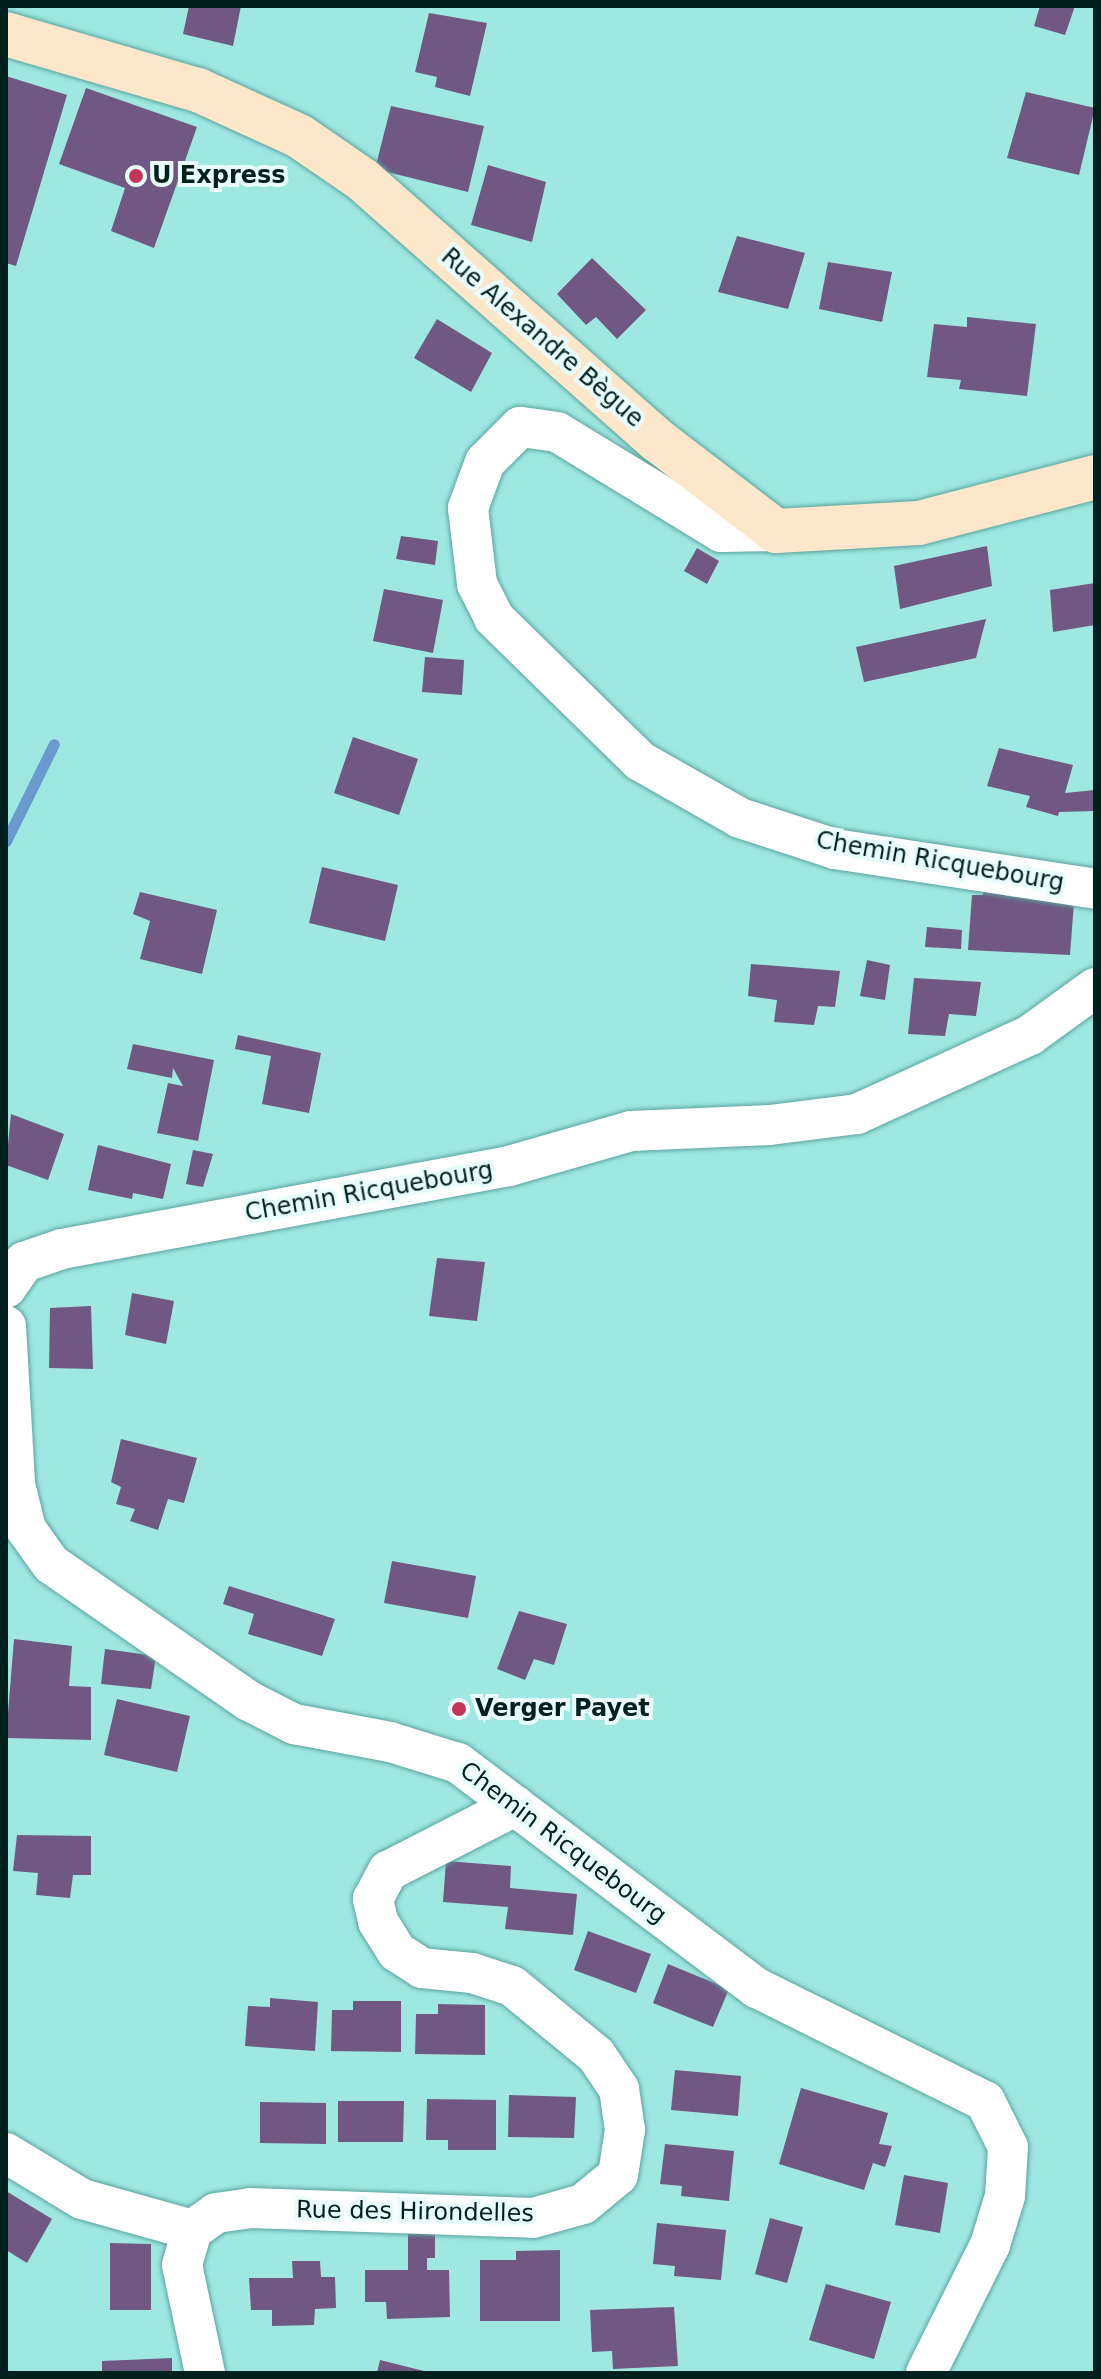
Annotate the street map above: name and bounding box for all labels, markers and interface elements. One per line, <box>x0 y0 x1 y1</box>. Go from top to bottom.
place label: U Express <box>152 162 286 190</box>
marker: U Express <box>127 167 145 185</box>
street label: Rue Alexandre Bègue <box>435 242 649 434</box>
street label: Chemin Ricquebourg <box>814 826 1066 898</box>
street label: Chemin Ricquebourg <box>243 1156 495 1228</box>
place label: Verger Payet <box>475 1695 650 1723</box>
marker: Verger Payet <box>450 1700 468 1718</box>
street label: Chemin Ricquebourg <box>454 1756 672 1930</box>
street label: Rue des Hirondelles <box>296 2196 534 2228</box>

